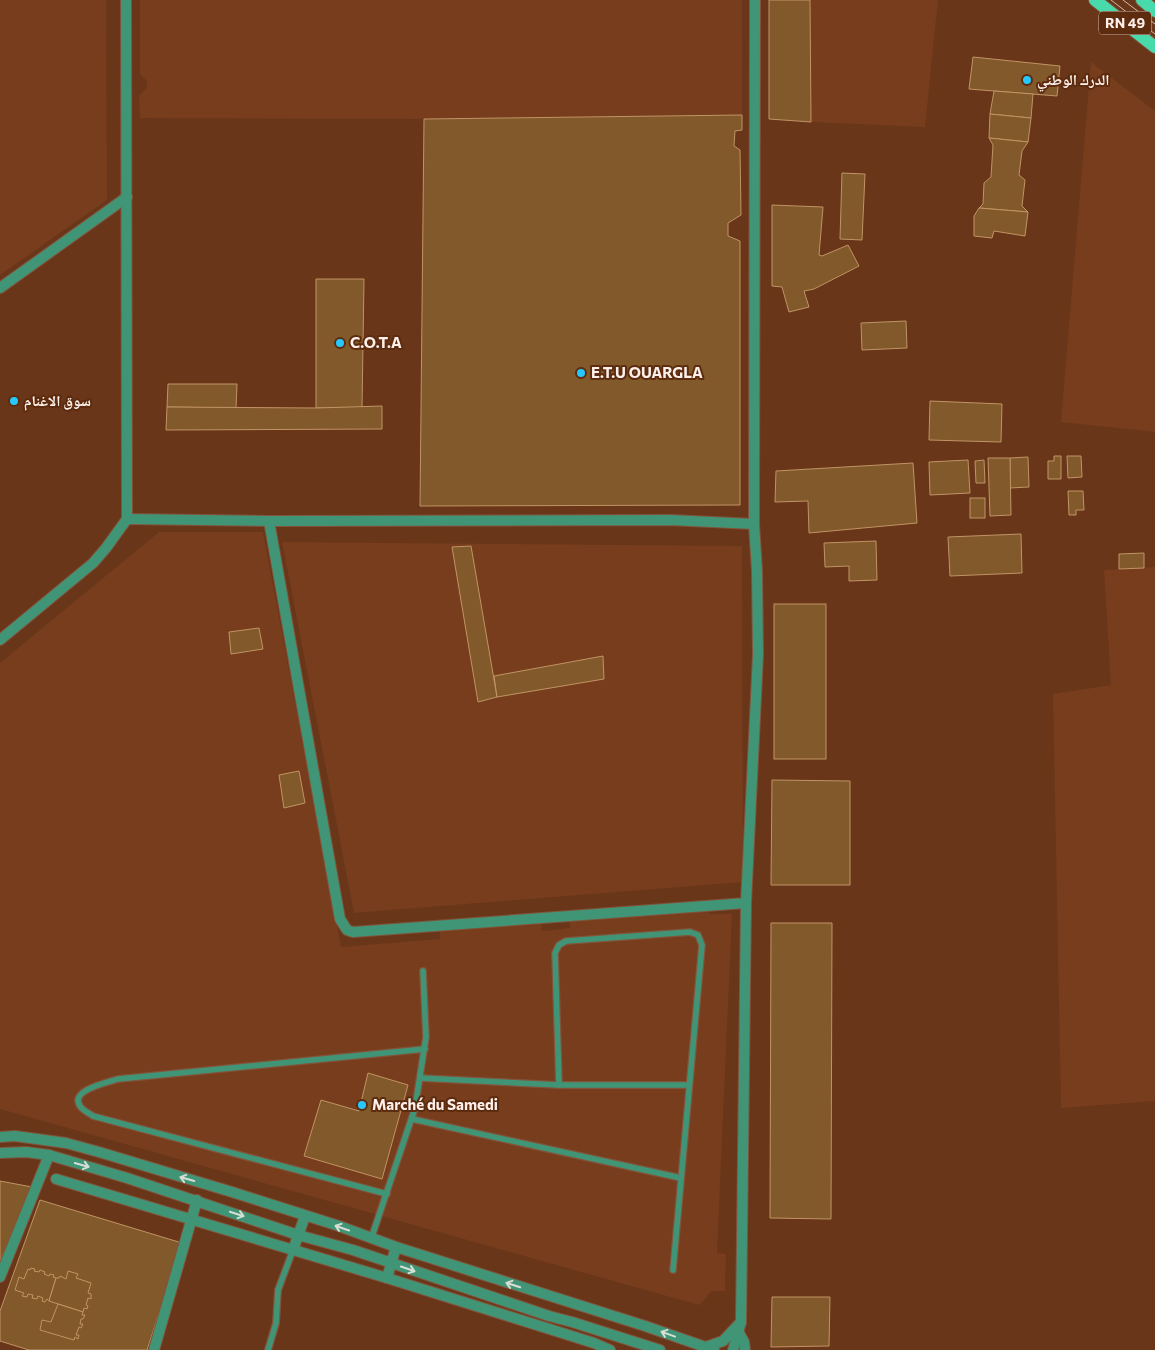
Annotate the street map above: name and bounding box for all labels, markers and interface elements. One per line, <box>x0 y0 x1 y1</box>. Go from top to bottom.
road number: RN 49 <box>1099 12 1151 34</box>
place label: الدرك الوطني <box>1037 70 1110 92</box>
marker: الدرك الوطني <box>1021 74 1033 86</box>
place label: C.O.T.A <box>350 333 402 351</box>
marker: C.O.T.A <box>334 337 346 349</box>
place label: E.T.U OUARGLA <box>591 363 703 381</box>
marker: E.T.U OUARGLA <box>575 367 587 379</box>
place label: سوق الاغنام <box>24 391 91 411</box>
marker: سوق الاغنام <box>8 395 20 407</box>
place label: Marché du Samedi <box>372 1095 498 1113</box>
marker: Marché du Samedi <box>356 1099 368 1111</box>
one-way arrow <box>74 1161 90 1170</box>
one-way arrow <box>179 1173 195 1183</box>
one-way arrow <box>229 1209 245 1219</box>
one-way arrow <box>335 1223 350 1232</box>
one-way arrow <box>400 1265 416 1274</box>
one-way arrow <box>505 1279 521 1289</box>
one-way arrow <box>660 1329 676 1338</box>

